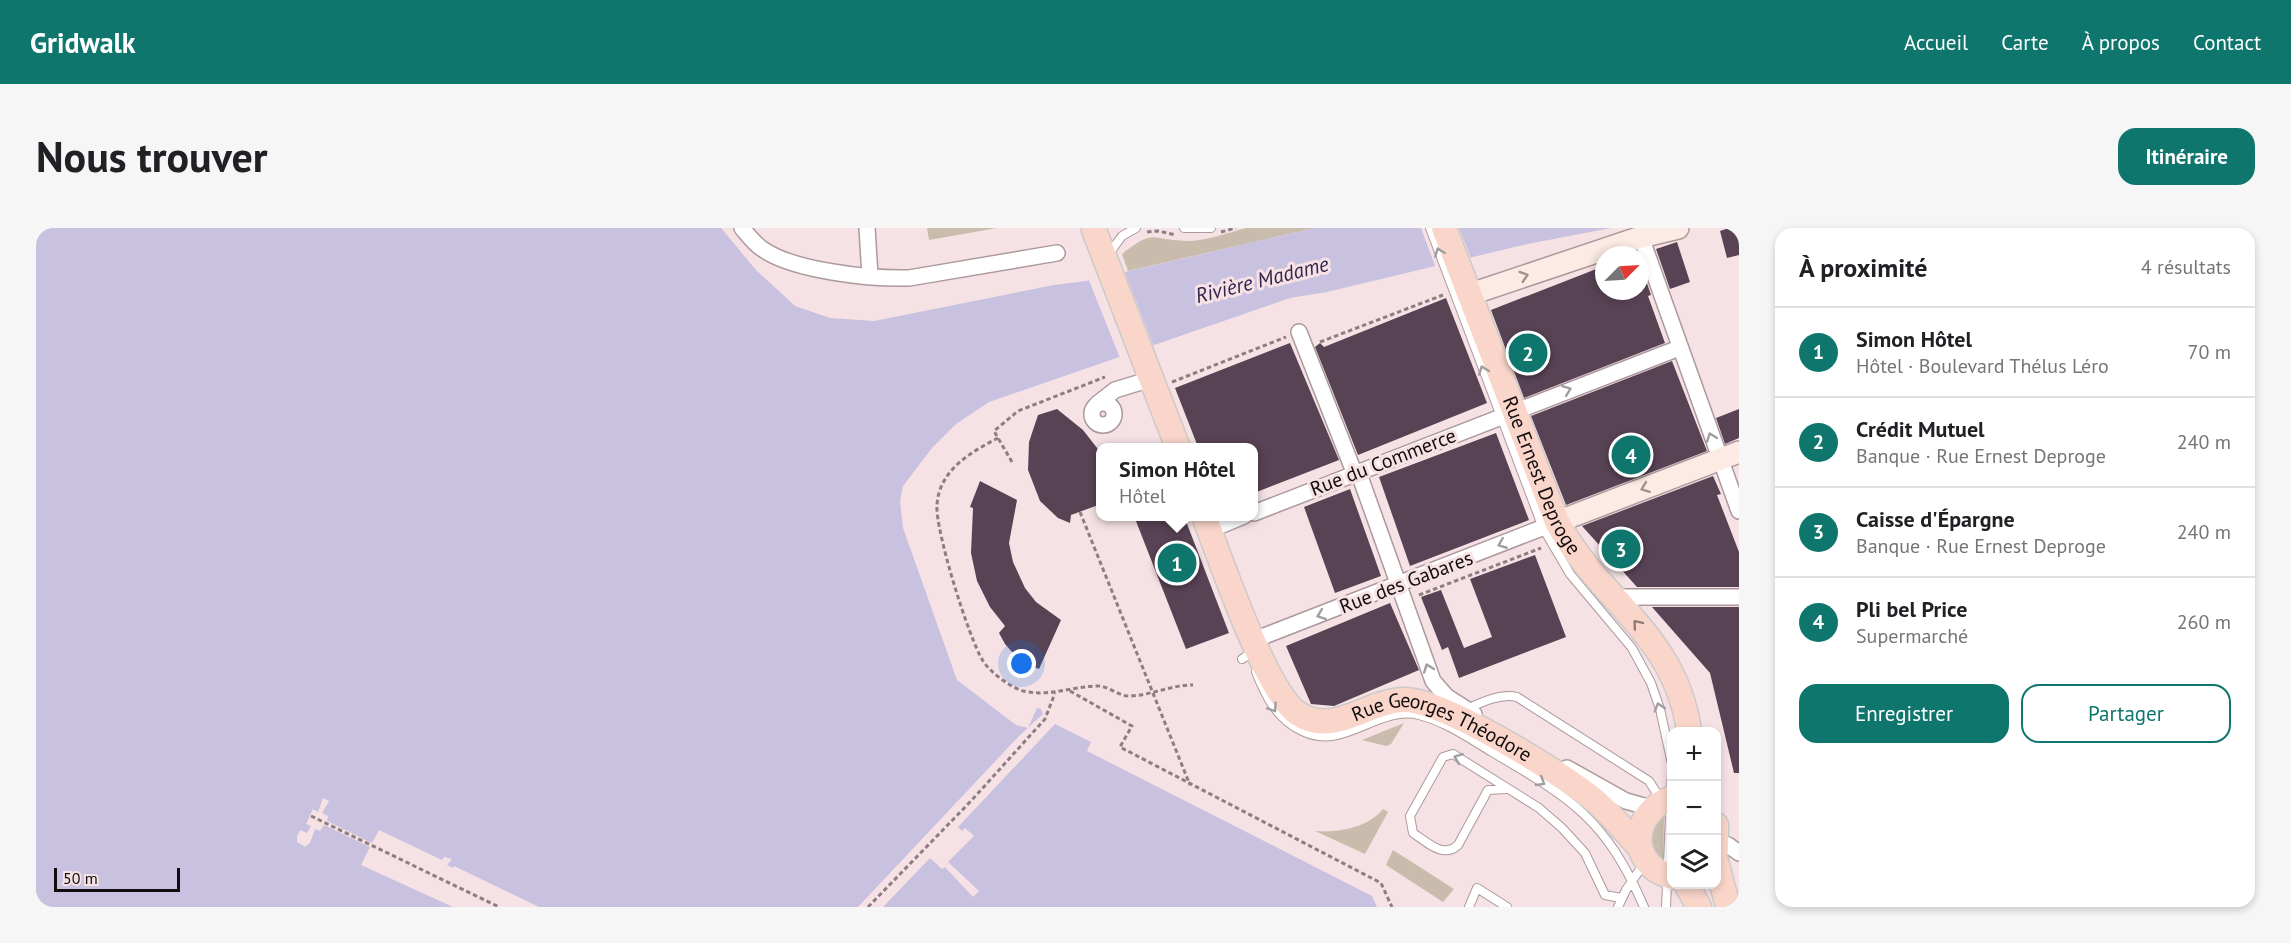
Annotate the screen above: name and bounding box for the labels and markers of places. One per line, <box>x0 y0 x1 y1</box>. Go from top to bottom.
pin: 2 <box>1508 330 1548 376</box>
pin: 4 <box>1612 432 1650 478</box>
pin: 3 <box>1602 526 1640 572</box>
pin: 1 <box>1158 540 1196 586</box>

